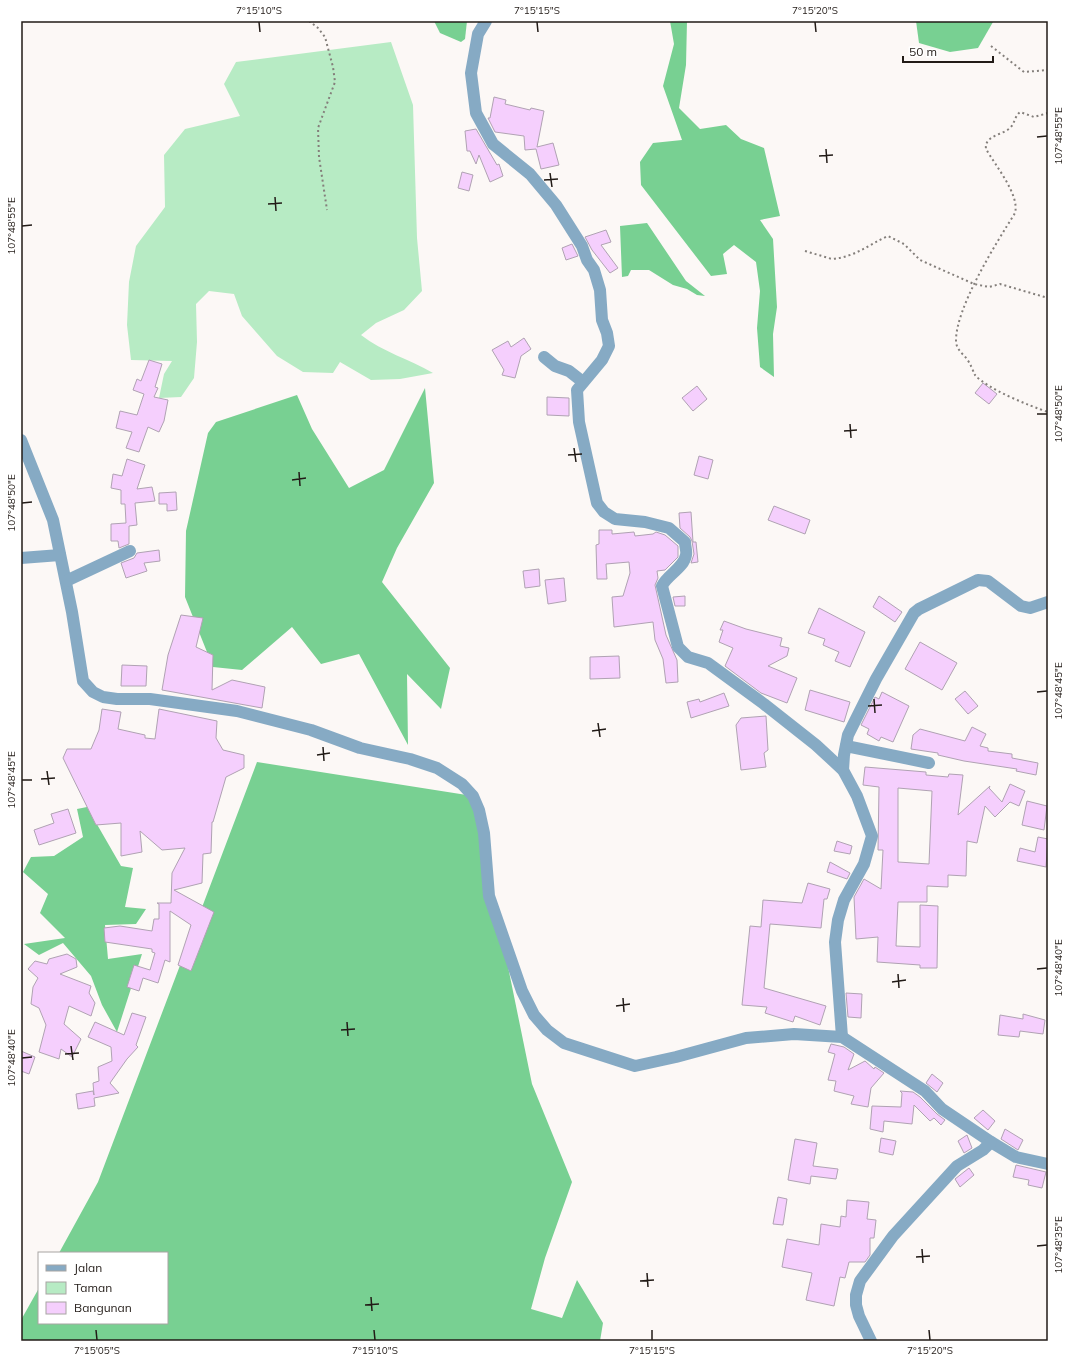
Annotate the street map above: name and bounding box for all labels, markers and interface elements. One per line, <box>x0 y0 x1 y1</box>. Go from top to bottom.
text: 7°15'10"S <box>236 4 282 17</box>
text: 7°15'15"S <box>514 4 560 17</box>
text: 7°15'20"S <box>792 4 838 17</box>
scale bar <box>903 38 993 64</box>
text: 50 m <box>909 44 937 59</box>
text: 107°48'55"E <box>1052 107 1065 165</box>
text: 107°48'55"E <box>5 197 18 255</box>
text: 107°48'50"E <box>1052 385 1065 443</box>
text: 107°48'50"E <box>5 474 18 532</box>
text: 107°48'45"E <box>1052 662 1065 720</box>
text: 107°48'45"E <box>5 751 18 809</box>
text: 107°48'40"E <box>1052 939 1065 997</box>
text: 107°48'40"E <box>5 1029 18 1087</box>
text: 107°48'35"E <box>1052 1216 1065 1274</box>
legend <box>38 1252 168 1324</box>
text: Jalan <box>74 1260 102 1275</box>
text: Taman <box>74 1280 112 1295</box>
text: Bangunan <box>74 1300 132 1315</box>
text: 7°15'05"S <box>74 1344 120 1357</box>
text: 7°15'10"S <box>352 1344 398 1357</box>
text: 7°15'15"S <box>629 1344 675 1357</box>
text: 7°15'20"S <box>907 1344 953 1357</box>

